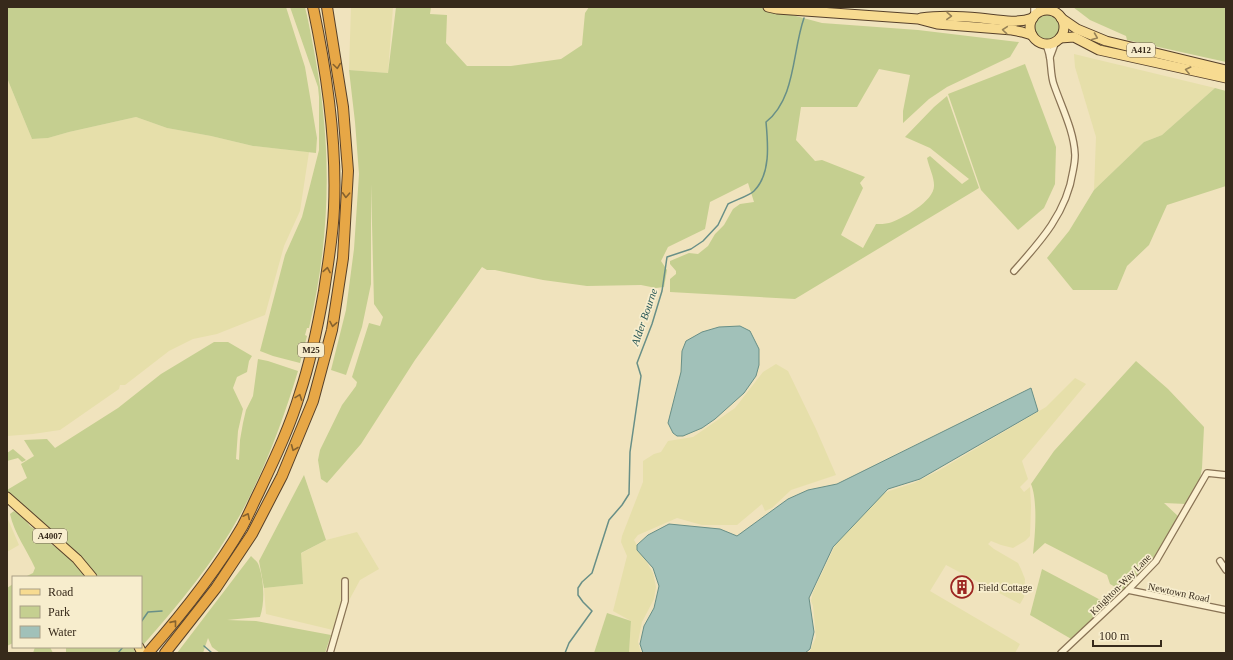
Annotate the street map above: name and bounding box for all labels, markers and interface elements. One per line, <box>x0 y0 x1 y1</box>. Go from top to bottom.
one-way arrow <box>946 12 952 20</box>
one-way arrow <box>1002 26 1008 35</box>
one-way arrow <box>1092 32 1099 40</box>
road number: A412 <box>1127 43 1155 57</box>
one-way arrow <box>332 63 341 69</box>
one-way arrow <box>1185 66 1191 74</box>
one-way arrow <box>342 192 351 198</box>
one-way arrow <box>322 267 331 274</box>
water label: Alder Bourne <box>628 287 659 348</box>
one-way arrow <box>329 321 338 327</box>
road number: M25 <box>298 343 324 357</box>
one-way arrow <box>294 394 302 401</box>
one-way arrow <box>290 444 298 451</box>
one-way arrow <box>242 513 250 521</box>
road number: A4007 <box>33 529 67 543</box>
street label: Knighton-Way Lane <box>1088 551 1154 617</box>
building icon: Field Cottage <box>949 574 975 600</box>
legend <box>12 576 142 648</box>
street label: Newtown Road <box>1147 581 1211 604</box>
place label: Field Cottage <box>978 582 1033 593</box>
text: Road <box>48 585 73 599</box>
text: Park <box>48 605 70 619</box>
one-way arrow <box>169 621 176 628</box>
scale bar <box>1093 622 1161 648</box>
text: Water <box>48 625 76 639</box>
text: 100 m <box>1099 629 1130 643</box>

